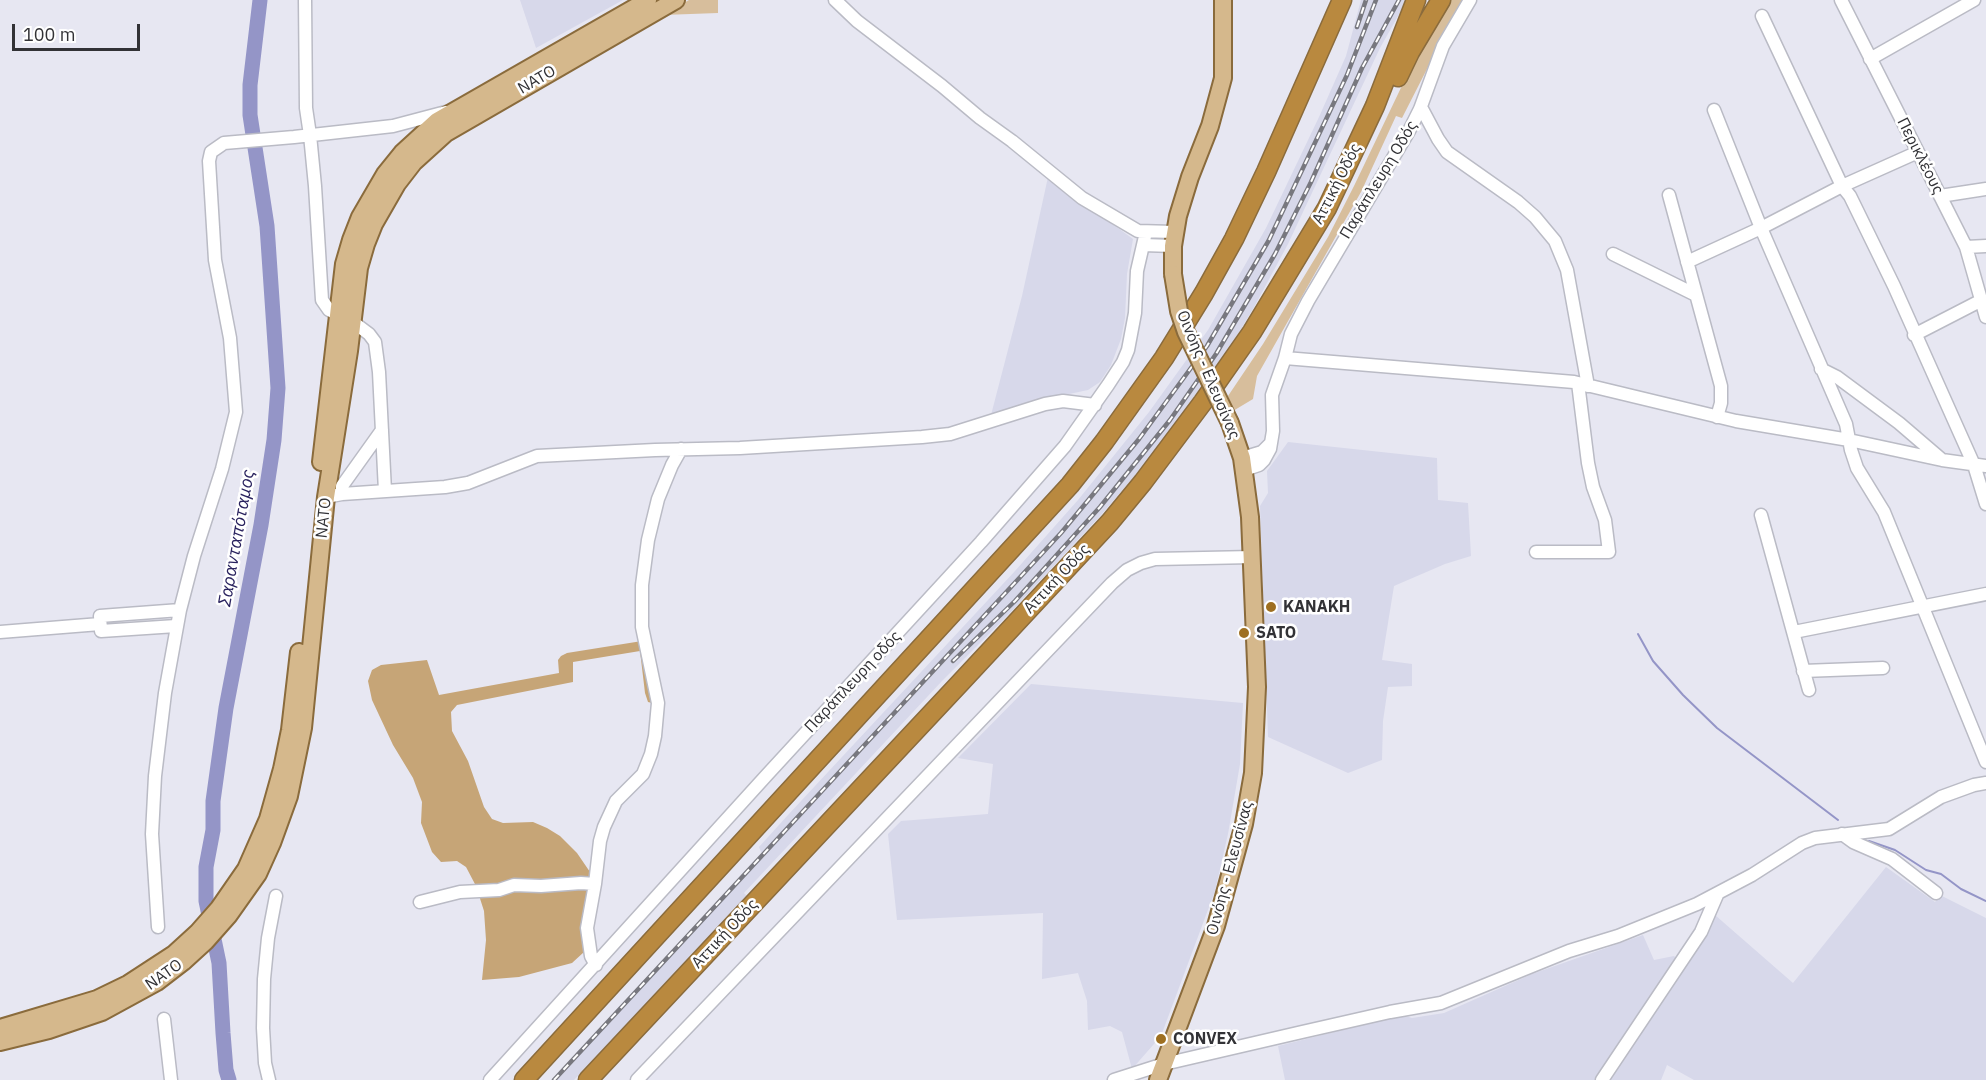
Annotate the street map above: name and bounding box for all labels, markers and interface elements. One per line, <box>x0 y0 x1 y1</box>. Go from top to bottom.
scale bar <box>15 12 142 50</box>
text: 100 m <box>23 23 75 46</box>
street label: ΝΑΤΟ <box>515 62 559 98</box>
street label: Περικλέους <box>1893 114 1947 198</box>
street label: Παράπλευρη Οδός <box>1336 117 1422 243</box>
street label: Αττική Οδός <box>1308 140 1366 228</box>
street label: Οινόης - Ελευσίνας <box>1172 308 1244 442</box>
water label: Σαρανταπόταμος <box>214 468 260 608</box>
street label: ΝΑΤΟ <box>312 497 336 539</box>
street label: Αττική Οδός <box>1020 540 1094 618</box>
place label: ΚΑΝΑΚΗ <box>1283 597 1350 617</box>
marker: ΚΑΝΑΚΗ <box>1264 600 1278 614</box>
place label: SATO <box>1256 623 1296 643</box>
marker: SATO <box>1237 626 1251 640</box>
street label: Παράπλευρη οδός <box>801 627 905 737</box>
street label: Οινόης - Ελευσίνας <box>1203 799 1257 937</box>
street label: Αττική Οδός <box>688 895 762 973</box>
street label: ΝΑΤΟ <box>142 955 186 995</box>
place label: CONVEX <box>1173 1029 1237 1049</box>
marker: CONVEX <box>1154 1032 1168 1046</box>

